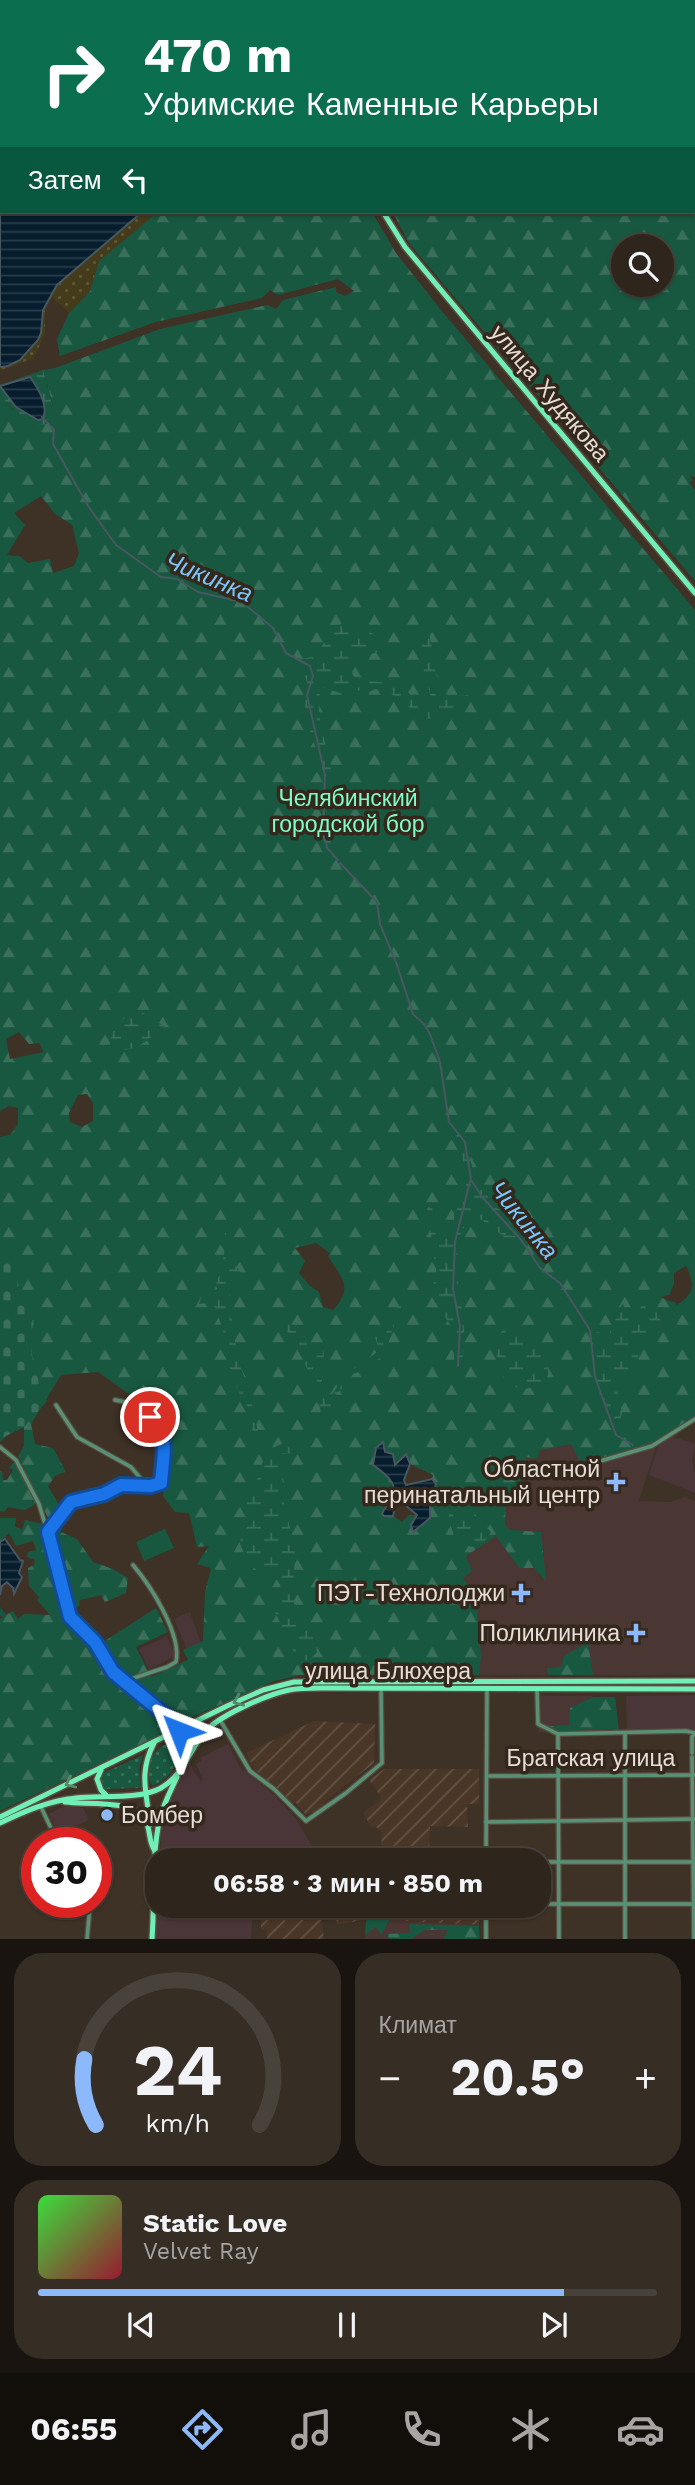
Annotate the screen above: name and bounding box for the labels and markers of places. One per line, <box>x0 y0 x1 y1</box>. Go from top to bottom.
pin <box>120 1387 180 1447</box>
place label: Областной перинатальный центр <box>364 1456 600 1509</box>
marker: Областной перинатальный центр <box>606 1472 626 1492</box>
place label: ПЭТ-Технолоджи <box>317 1580 505 1607</box>
marker: ПЭТ-Технолоджи <box>511 1583 531 1603</box>
place label: Поликлиника <box>479 1620 620 1647</box>
marker: Поликлиника <box>626 1623 646 1643</box>
place label: Бомбер <box>121 1802 203 1829</box>
marker: Бомбер <box>99 1807 115 1823</box>

